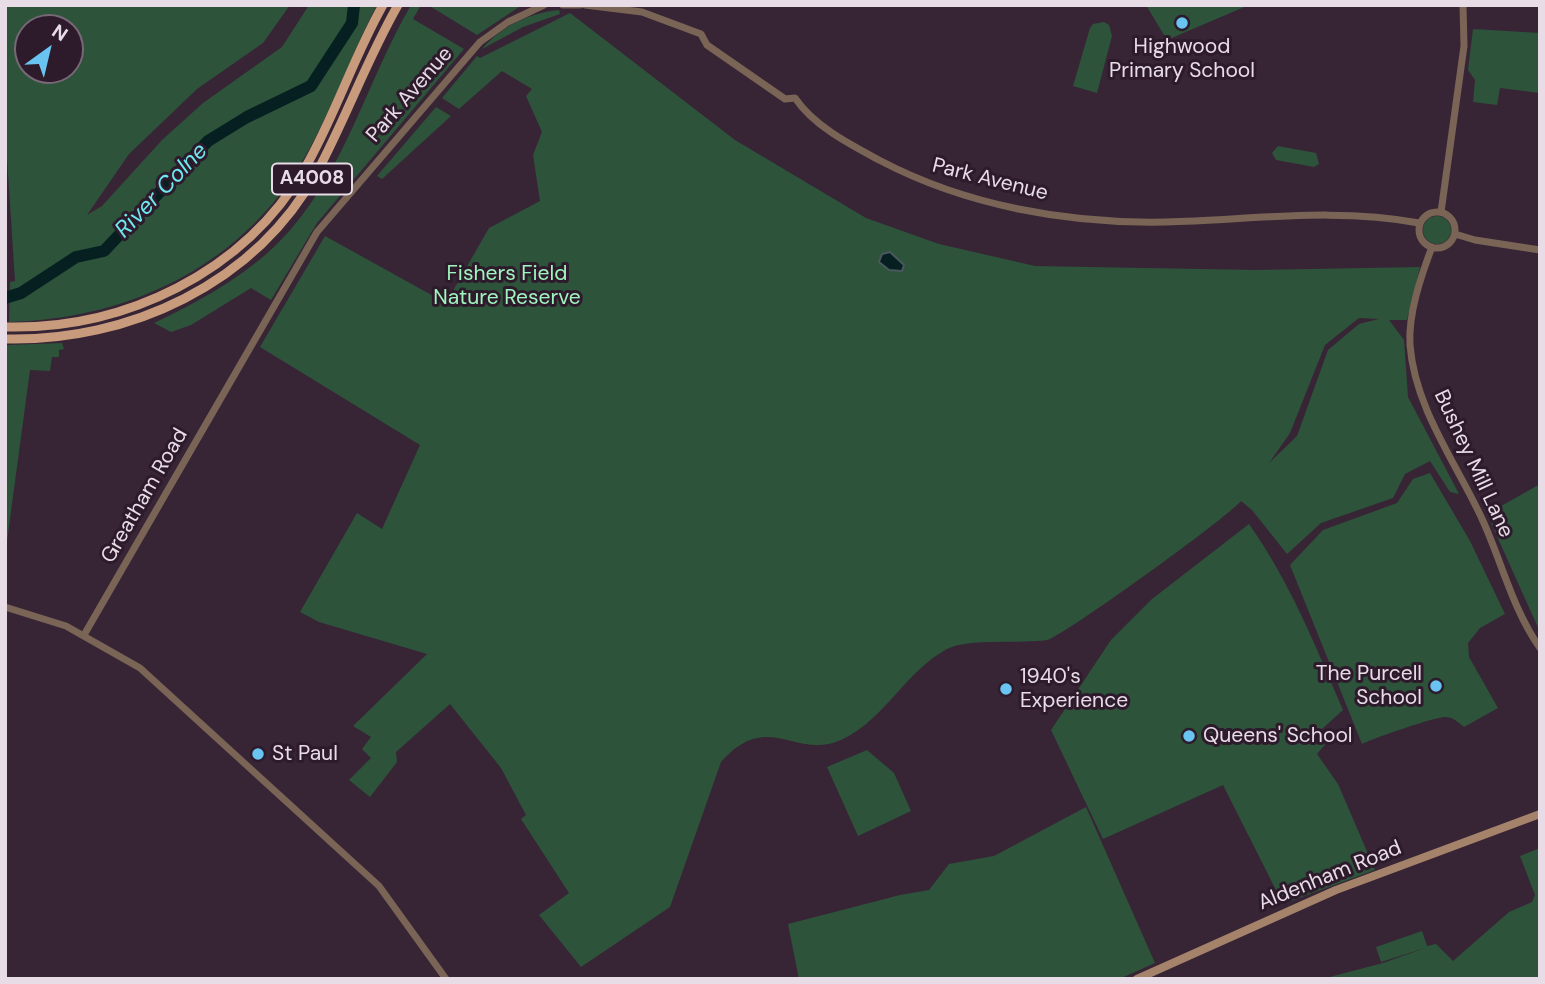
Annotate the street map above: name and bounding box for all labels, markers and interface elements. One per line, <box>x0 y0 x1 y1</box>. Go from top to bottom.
north arrow <box>14 14 84 84</box>
marker: Highwood Primary School <box>1174 15 1190 31</box>
text: N <box>47 19 73 47</box>
place label: Highwood Primary School <box>1109 34 1255 84</box>
street label: Park Avenue <box>362 42 458 148</box>
water label: River Colne <box>110 138 214 244</box>
street label: Park Avenue <box>930 153 1050 207</box>
road number: A4008 <box>272 164 352 195</box>
park label: Fishers Field Nature Reserve <box>433 261 581 311</box>
street label: Bushey Mill Lane <box>1428 386 1518 542</box>
street label: Greatham Road <box>96 424 194 568</box>
place label: The Purcell School <box>1316 661 1422 711</box>
place label: 1940's Experience <box>1020 664 1128 714</box>
marker: The Purcell School <box>1428 678 1444 694</box>
marker: 1940's Experience <box>998 681 1014 697</box>
place label: Queens' School <box>1203 723 1353 749</box>
marker: Queens' School <box>1181 728 1197 744</box>
place label: St Paul <box>272 741 338 767</box>
marker: St Paul <box>250 746 266 762</box>
street label: Aldenham Road <box>1255 836 1405 916</box>

